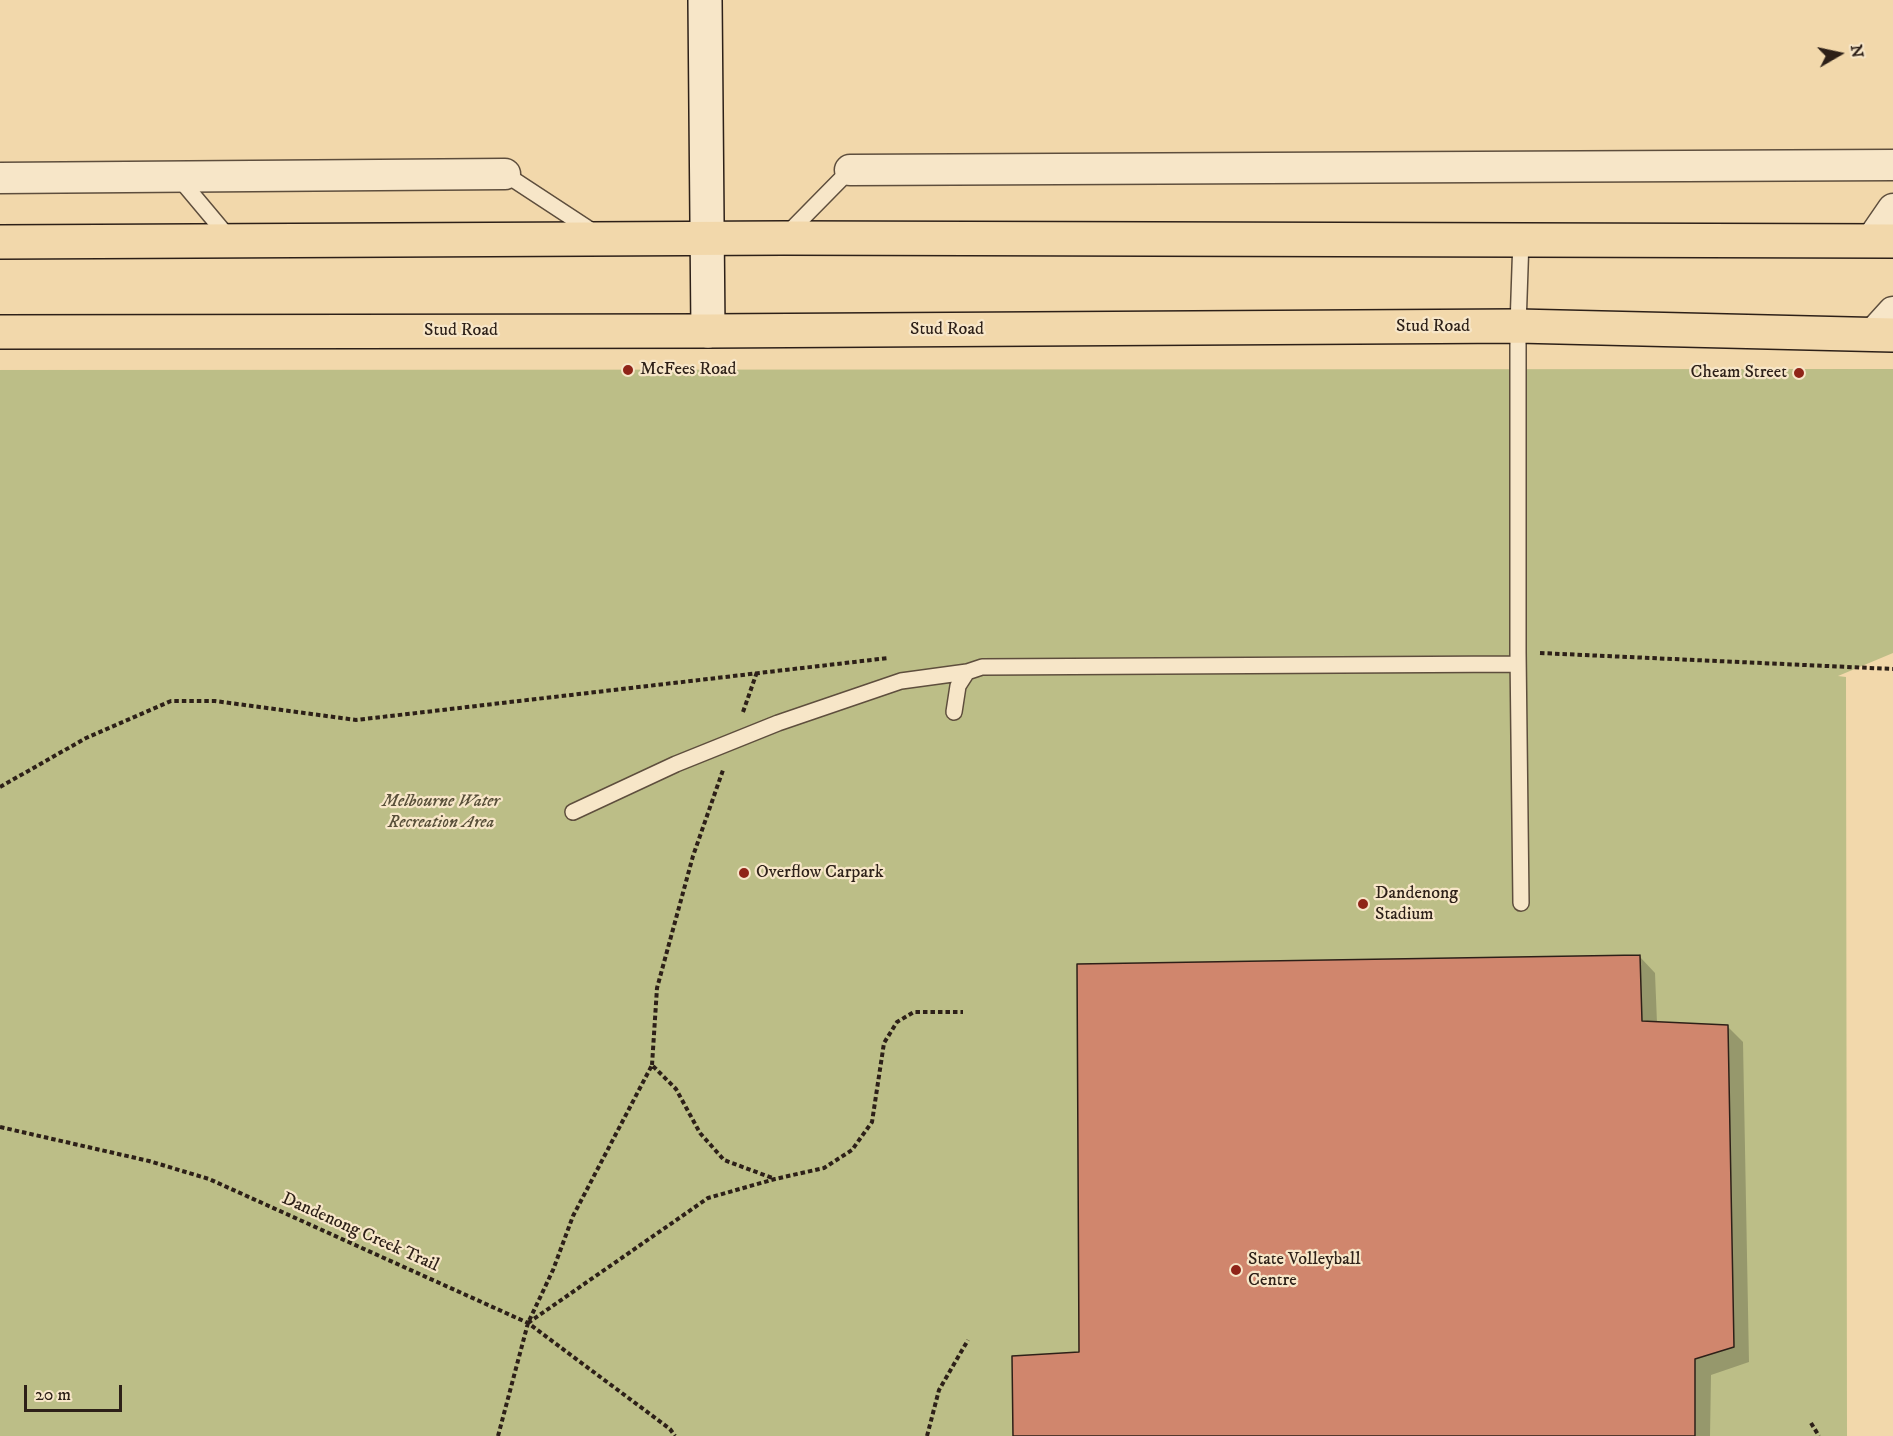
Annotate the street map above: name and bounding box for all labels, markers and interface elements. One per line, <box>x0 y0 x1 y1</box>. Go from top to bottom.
north arrow <box>1809 24 1869 84</box>
text: N <box>1846 43 1868 59</box>
street label: Stud Road <box>1396 316 1470 338</box>
street label: Stud Road <box>910 319 984 341</box>
street label: Stud Road <box>424 320 498 342</box>
place label: McFees Road <box>640 359 737 381</box>
place label: Cheam Street <box>1691 362 1787 384</box>
marker: McFees Road <box>621 363 635 377</box>
marker: Cheam Street <box>1792 366 1806 380</box>
park label: Melbourne Water Recreation Area <box>382 791 500 834</box>
place label: Overflow Carpark <box>756 862 884 884</box>
marker: Overflow Carpark <box>737 866 751 880</box>
place label: Dandenong Stadium <box>1375 883 1458 926</box>
marker: Dandenong Stadium <box>1356 897 1370 911</box>
street label: Dandenong Creek Trail <box>278 1189 442 1277</box>
place label: State Volleyball Centre <box>1248 1249 1361 1292</box>
marker: State Volleyball Centre <box>1229 1263 1243 1277</box>
scale bar <box>27 1373 124 1411</box>
text: 20 m <box>35 1384 71 1406</box>

